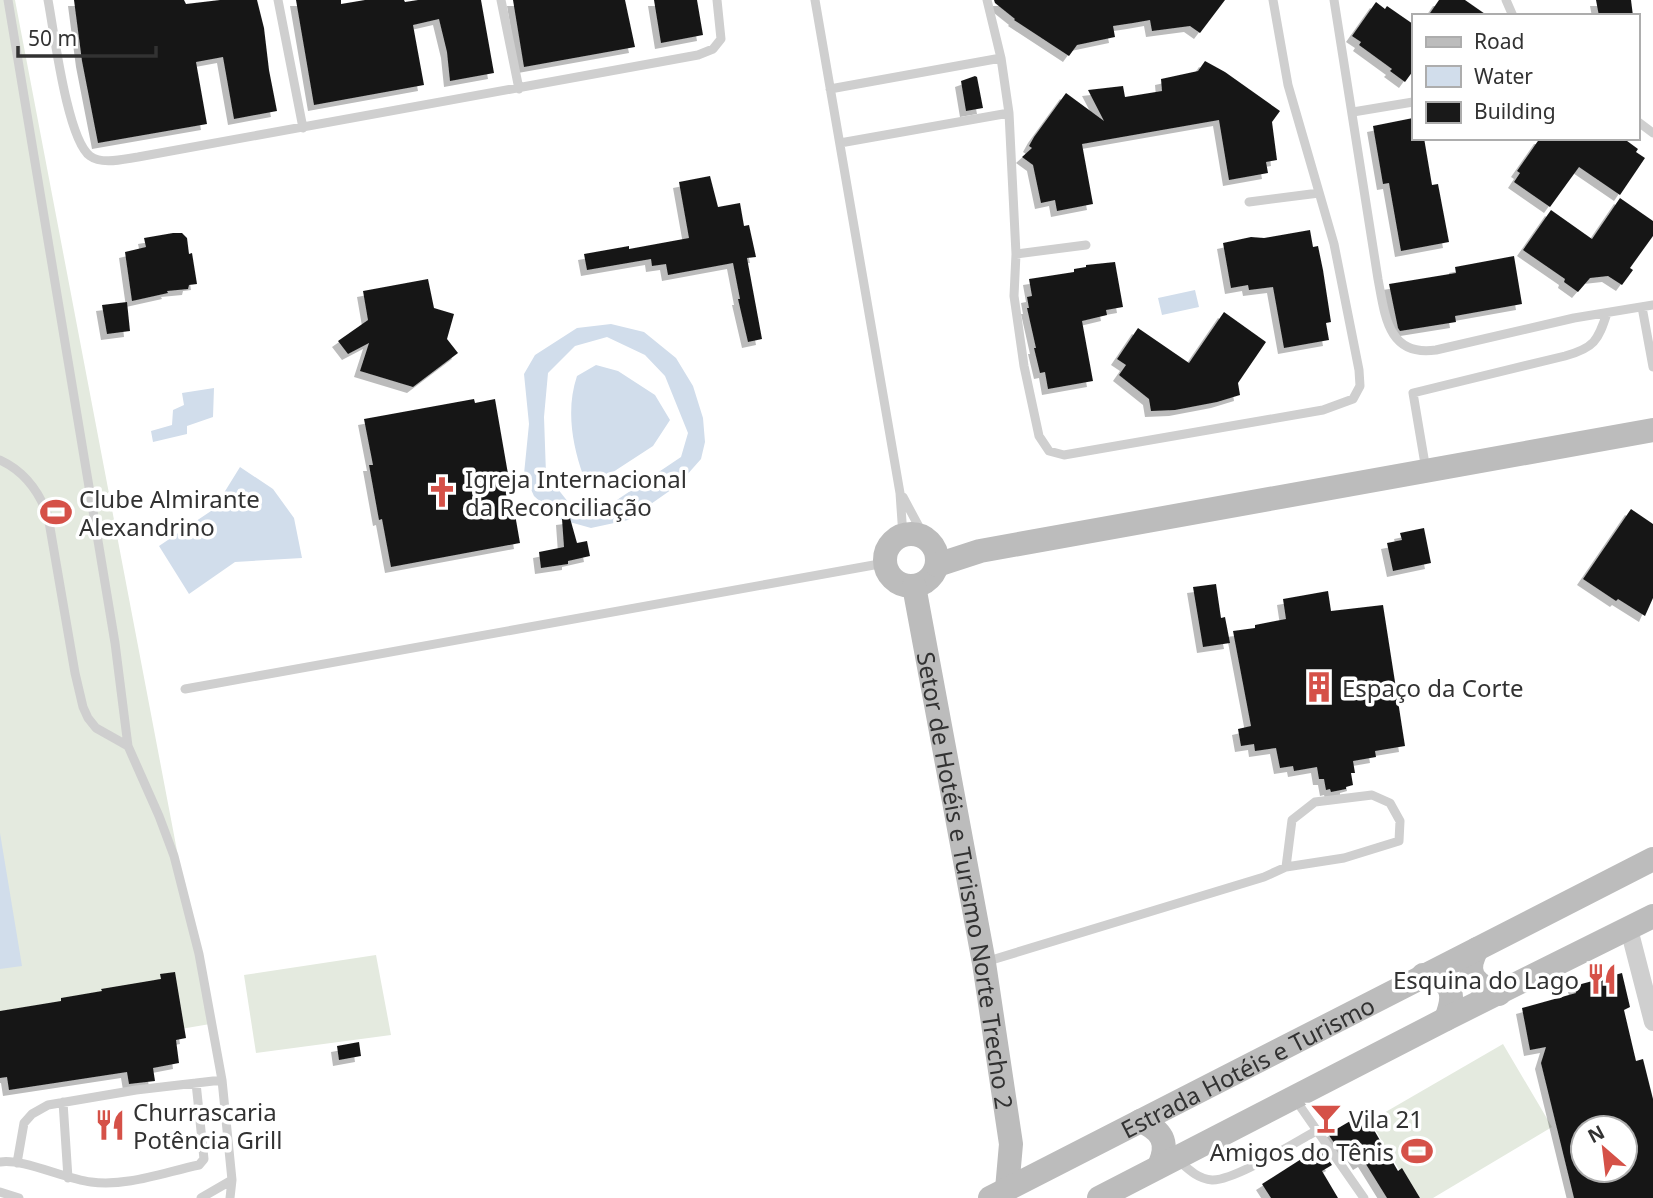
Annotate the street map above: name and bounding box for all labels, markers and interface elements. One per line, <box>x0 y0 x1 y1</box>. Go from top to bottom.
scale bar <box>18 14 156 58</box>
legend <box>1412 14 1639 140</box>
text: 50 m <box>28 24 77 52</box>
text: Road <box>1474 27 1524 55</box>
text: Water <box>1474 62 1533 90</box>
text: Building <box>1474 97 1556 125</box>
place label: Igreja Internacional da Reconciliação <box>465 462 687 523</box>
church icon: Igreja Internacional da Reconciliação <box>425 475 459 509</box>
place label: Clube Almirante Alexandrino <box>79 482 260 543</box>
sports icon: Clube Almirante Alexandrino <box>39 495 73 529</box>
street label: Setor de Hotéis e Turismo Norte Trecho 2 <box>910 649 1022 1111</box>
building icon: Espaço da Corte <box>1302 670 1336 704</box>
place label: Espaço da Corte <box>1342 671 1524 704</box>
restaurant icon: Esquina do Lago <box>1585 962 1619 996</box>
place label: Esquina do Lago <box>1393 963 1579 996</box>
street label: Estrada Hotéis e Turismo <box>1115 988 1380 1145</box>
place label: Churrascaria Potência Grill <box>133 1095 282 1156</box>
bar icon: Vila 21 <box>1309 1101 1343 1135</box>
place label: Vila 21 <box>1349 1102 1423 1135</box>
restaurant icon: Churrascaria Potência Grill <box>93 1108 127 1142</box>
north arrow <box>1569 1114 1639 1184</box>
text: N <box>1583 1119 1609 1149</box>
sports icon: Amigos do Tênis <box>1400 1134 1434 1168</box>
place label: Amigos do Tênis <box>1210 1135 1394 1168</box>

